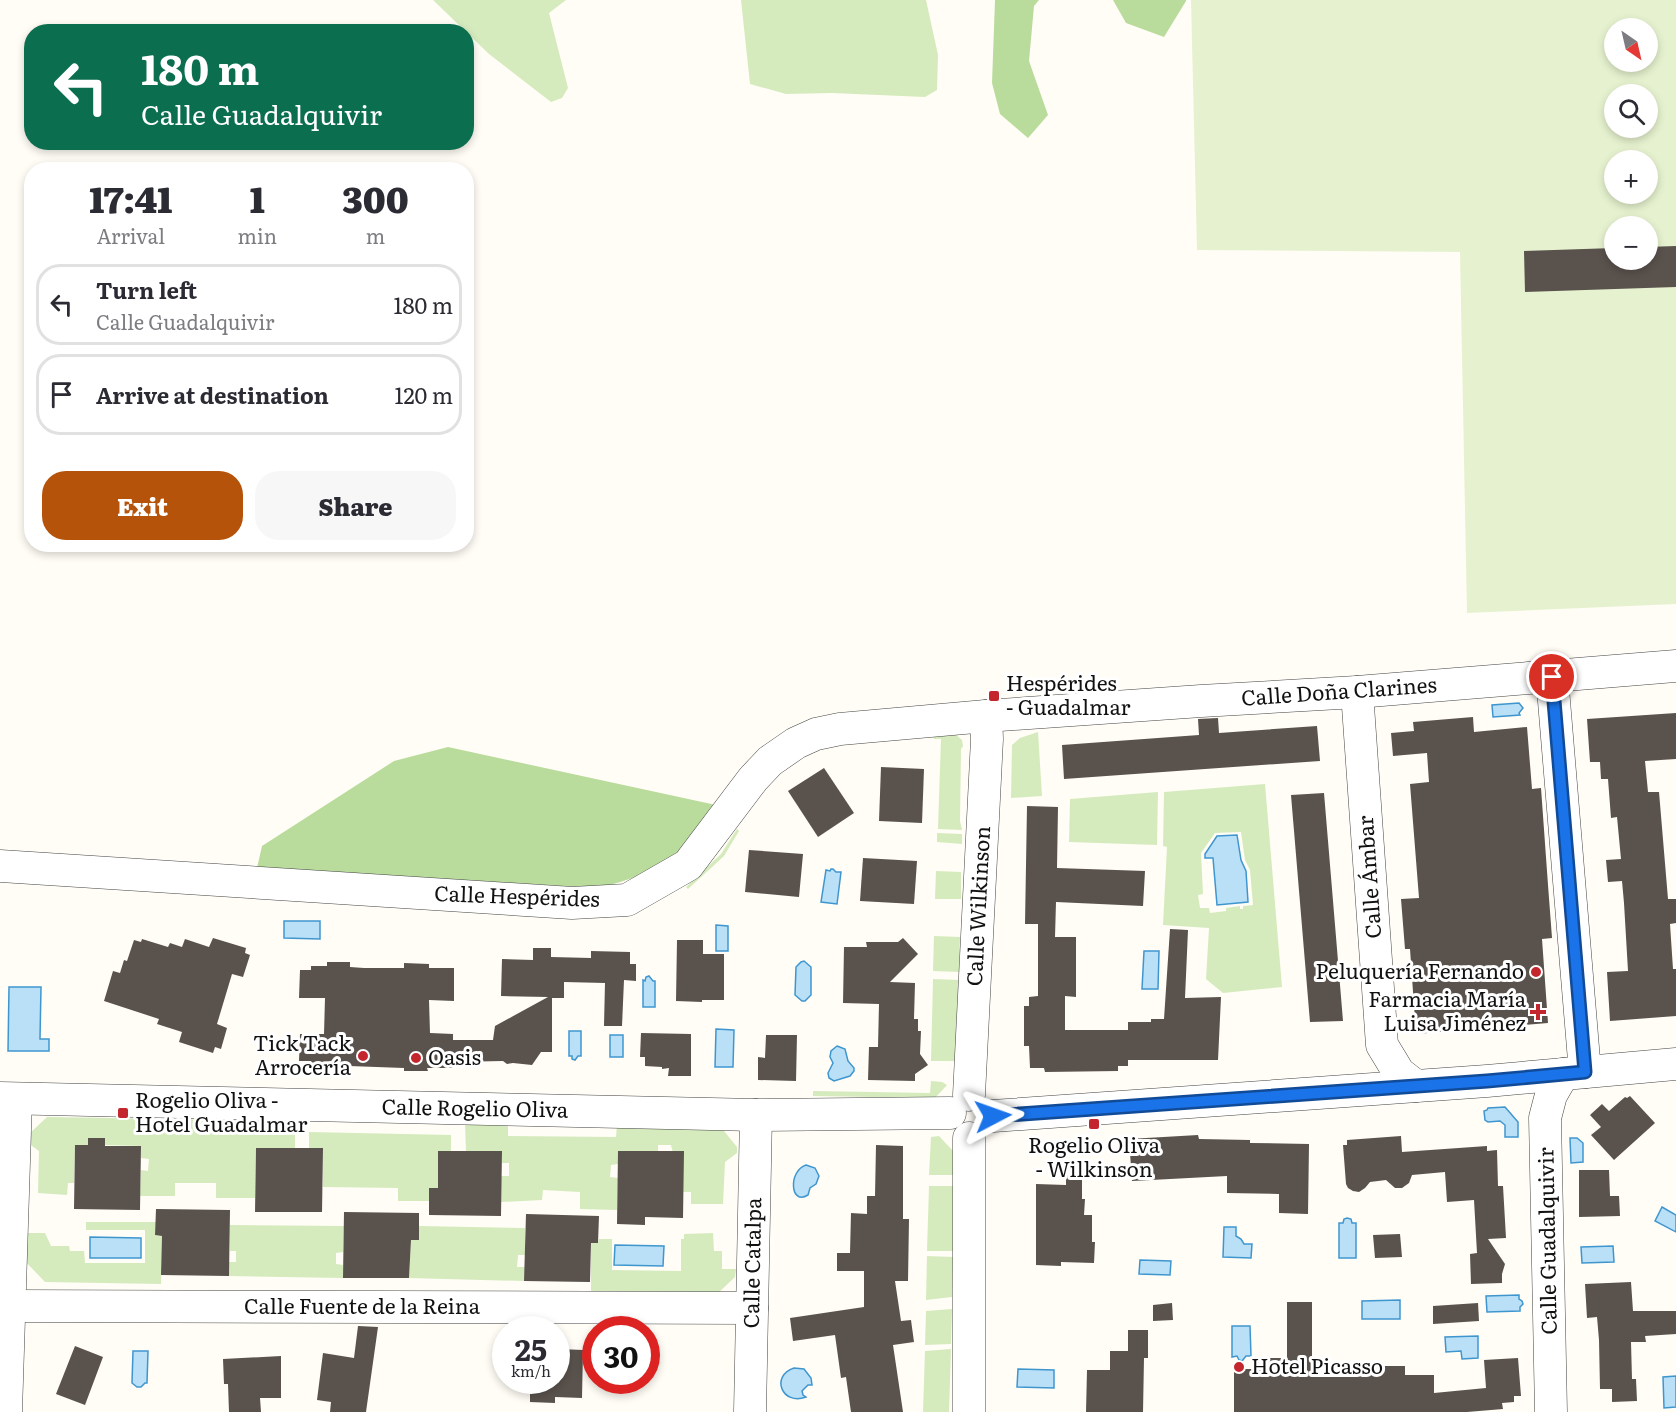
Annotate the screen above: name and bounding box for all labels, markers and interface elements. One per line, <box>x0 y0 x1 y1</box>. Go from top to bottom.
north arrow <box>1604 18 1658 72</box>
map controls <box>1604 18 1658 270</box>
text: 180 m <box>141 36 259 98</box>
icon: left <box>42 48 120 126</box>
button: search <box>1604 84 1658 138</box>
text: Calle Guadalquivir <box>141 93 382 133</box>
button: + <box>1604 150 1658 204</box>
text: 17:41 <box>89 171 172 224</box>
text: 1 <box>250 171 265 224</box>
text: 300 <box>342 171 409 224</box>
button: − <box>1604 216 1658 270</box>
text: Arrival <box>97 220 165 250</box>
text: min <box>238 220 277 250</box>
text: m <box>366 220 385 250</box>
text: Turn left <box>96 273 197 306</box>
icon: left <box>45 288 78 321</box>
text: 180 m <box>393 288 453 321</box>
text: Calle Guadalquivir <box>96 306 275 336</box>
icon: arrive <box>45 378 78 411</box>
text: Arrive at destination <box>96 378 329 411</box>
text: 120 m <box>394 378 453 411</box>
button: Exit <box>42 471 243 540</box>
button: Share <box>255 471 456 540</box>
pin <box>1526 651 1577 702</box>
icon: arrive <box>1535 660 1568 693</box>
place label: Hespérides - Guadalmar <box>1006 666 1130 721</box>
street label: Calle Doña Clarines <box>1240 667 1438 712</box>
marker: Hespérides - Guadalmar <box>987 689 1001 703</box>
street label: Calle Ámbar <box>1348 815 1387 940</box>
street label: Calle Wilkinson <box>957 825 996 987</box>
street label: Calle Hespérides <box>434 876 600 913</box>
place label: Peluquería Fernando <box>1315 954 1524 985</box>
marker: Peluquería Fernando <box>1529 965 1543 979</box>
place label: Farmacia María Luisa Jiménez <box>1368 982 1527 1037</box>
marker: Farmacia María Luisa Jiménez <box>1531 1005 1545 1019</box>
place label: Tick Tack Arrocería <box>253 1026 352 1081</box>
place label: Oasis <box>428 1040 481 1071</box>
marker: Tick Tack Arrocería <box>356 1049 370 1063</box>
marker: Oasis <box>409 1051 423 1065</box>
place label: Rogelio Oliva - Hotel Guadalmar <box>135 1083 307 1138</box>
position arrow <box>961 1084 1025 1148</box>
street label: Calle Rogelio Oliva <box>381 1089 569 1124</box>
marker: Rogelio Oliva - Hotel Guadalmar <box>116 1106 130 1120</box>
marker: Rogelio Oliva - Wilkinson <box>1087 1117 1101 1131</box>
place label: Rogelio Oliva - Wilkinson <box>1028 1128 1161 1183</box>
street label: Calle Guadalquivir <box>1528 1147 1563 1335</box>
street label: Calle Catalpa <box>734 1197 767 1329</box>
street label: Calle Fuente de la Reina <box>244 1289 481 1320</box>
speed limit sign: 30 <box>582 1316 660 1394</box>
text: 25 <box>515 1326 547 1370</box>
place label: Hotel Picasso <box>1251 1349 1383 1380</box>
text: km/h <box>511 1359 551 1382</box>
marker: Hotel Picasso <box>1232 1360 1246 1374</box>

